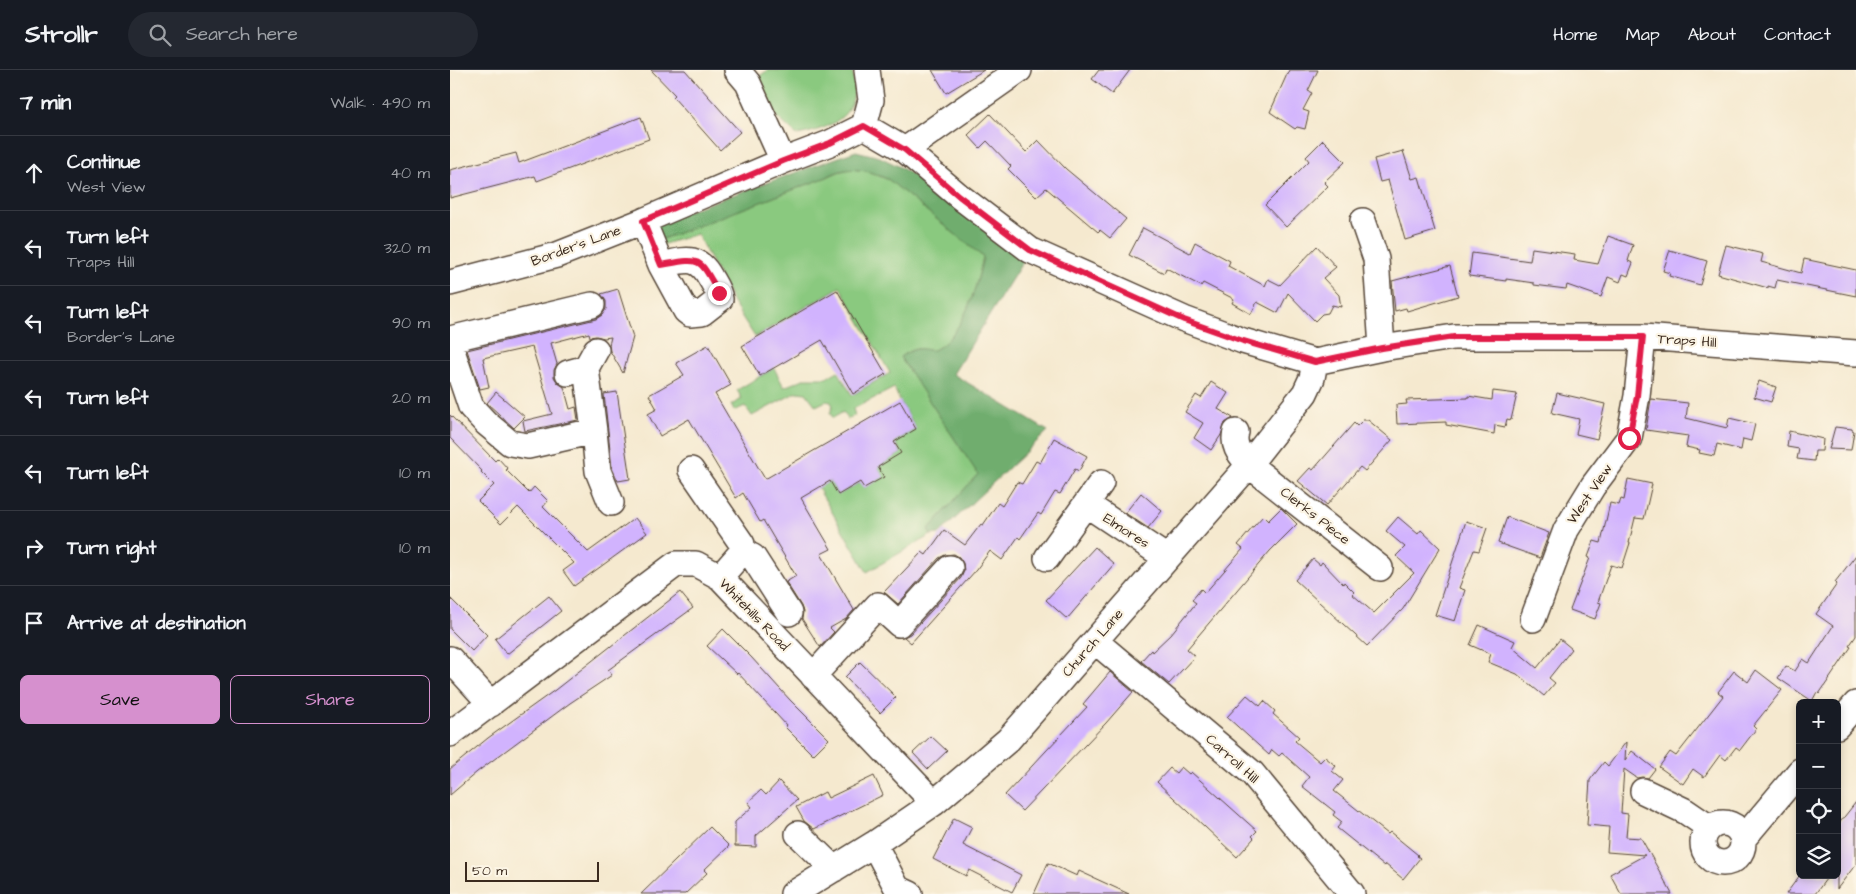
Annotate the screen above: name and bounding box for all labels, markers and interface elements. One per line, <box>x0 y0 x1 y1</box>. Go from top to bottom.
search box <box>128 12 478 57</box>
text: Strollr <box>25 18 98 52</box>
icon: search <box>146 21 174 49</box>
text: Search here <box>186 21 298 48</box>
text: Home <box>1553 22 1598 47</box>
text: Map <box>1626 22 1660 47</box>
text: About <box>1688 22 1736 47</box>
text: Contact <box>1764 22 1831 47</box>
text: 7 min <box>20 88 71 117</box>
text: Walk · 490 m <box>330 92 430 114</box>
text: Continue <box>67 149 141 176</box>
icon: ahead <box>20 159 48 187</box>
text: 40 m <box>390 162 430 184</box>
text: West View <box>67 176 146 198</box>
street label: Border's Lane <box>528 220 624 272</box>
text: Turn left <box>67 224 148 251</box>
icon: left <box>20 234 48 262</box>
text: 320 m <box>384 237 430 259</box>
text: Traps Hill <box>67 251 134 273</box>
route end <box>708 282 731 305</box>
text: Turn left <box>67 299 148 326</box>
icon: left <box>20 309 48 337</box>
text: 90 m <box>392 312 430 334</box>
text: Border's Lane <box>67 326 175 348</box>
street label: Traps Hill <box>1657 329 1717 353</box>
icon: left <box>20 384 48 412</box>
text: Turn left <box>67 385 148 412</box>
text: 20 m <box>392 387 430 409</box>
route start <box>1618 427 1641 450</box>
icon: left <box>20 459 48 487</box>
text: Turn left <box>67 460 148 487</box>
street label: West View <box>1562 460 1618 528</box>
text: 10 m <box>399 462 430 484</box>
street label: Clerks Piece <box>1276 482 1354 550</box>
street label: Elmores <box>1099 509 1153 553</box>
icon: right <box>20 534 48 562</box>
text: Turn right <box>67 535 156 562</box>
text: 10 m <box>399 537 430 559</box>
street label: Whitehills Road <box>714 574 794 656</box>
street label: Church Lane <box>1058 604 1129 681</box>
icon: arrive <box>20 609 48 637</box>
text: Arrive at destination <box>67 610 246 637</box>
button: Save <box>20 675 220 724</box>
button: Share <box>230 675 430 724</box>
map controls <box>1796 699 1841 879</box>
button: + <box>1796 699 1841 744</box>
street label: Carroll Hill <box>1201 730 1263 788</box>
button: − <box>1796 744 1841 789</box>
button: locate <box>1796 789 1841 834</box>
button: layers <box>1796 834 1841 879</box>
scale bar <box>465 859 599 882</box>
text: 50 m <box>472 861 507 881</box>

